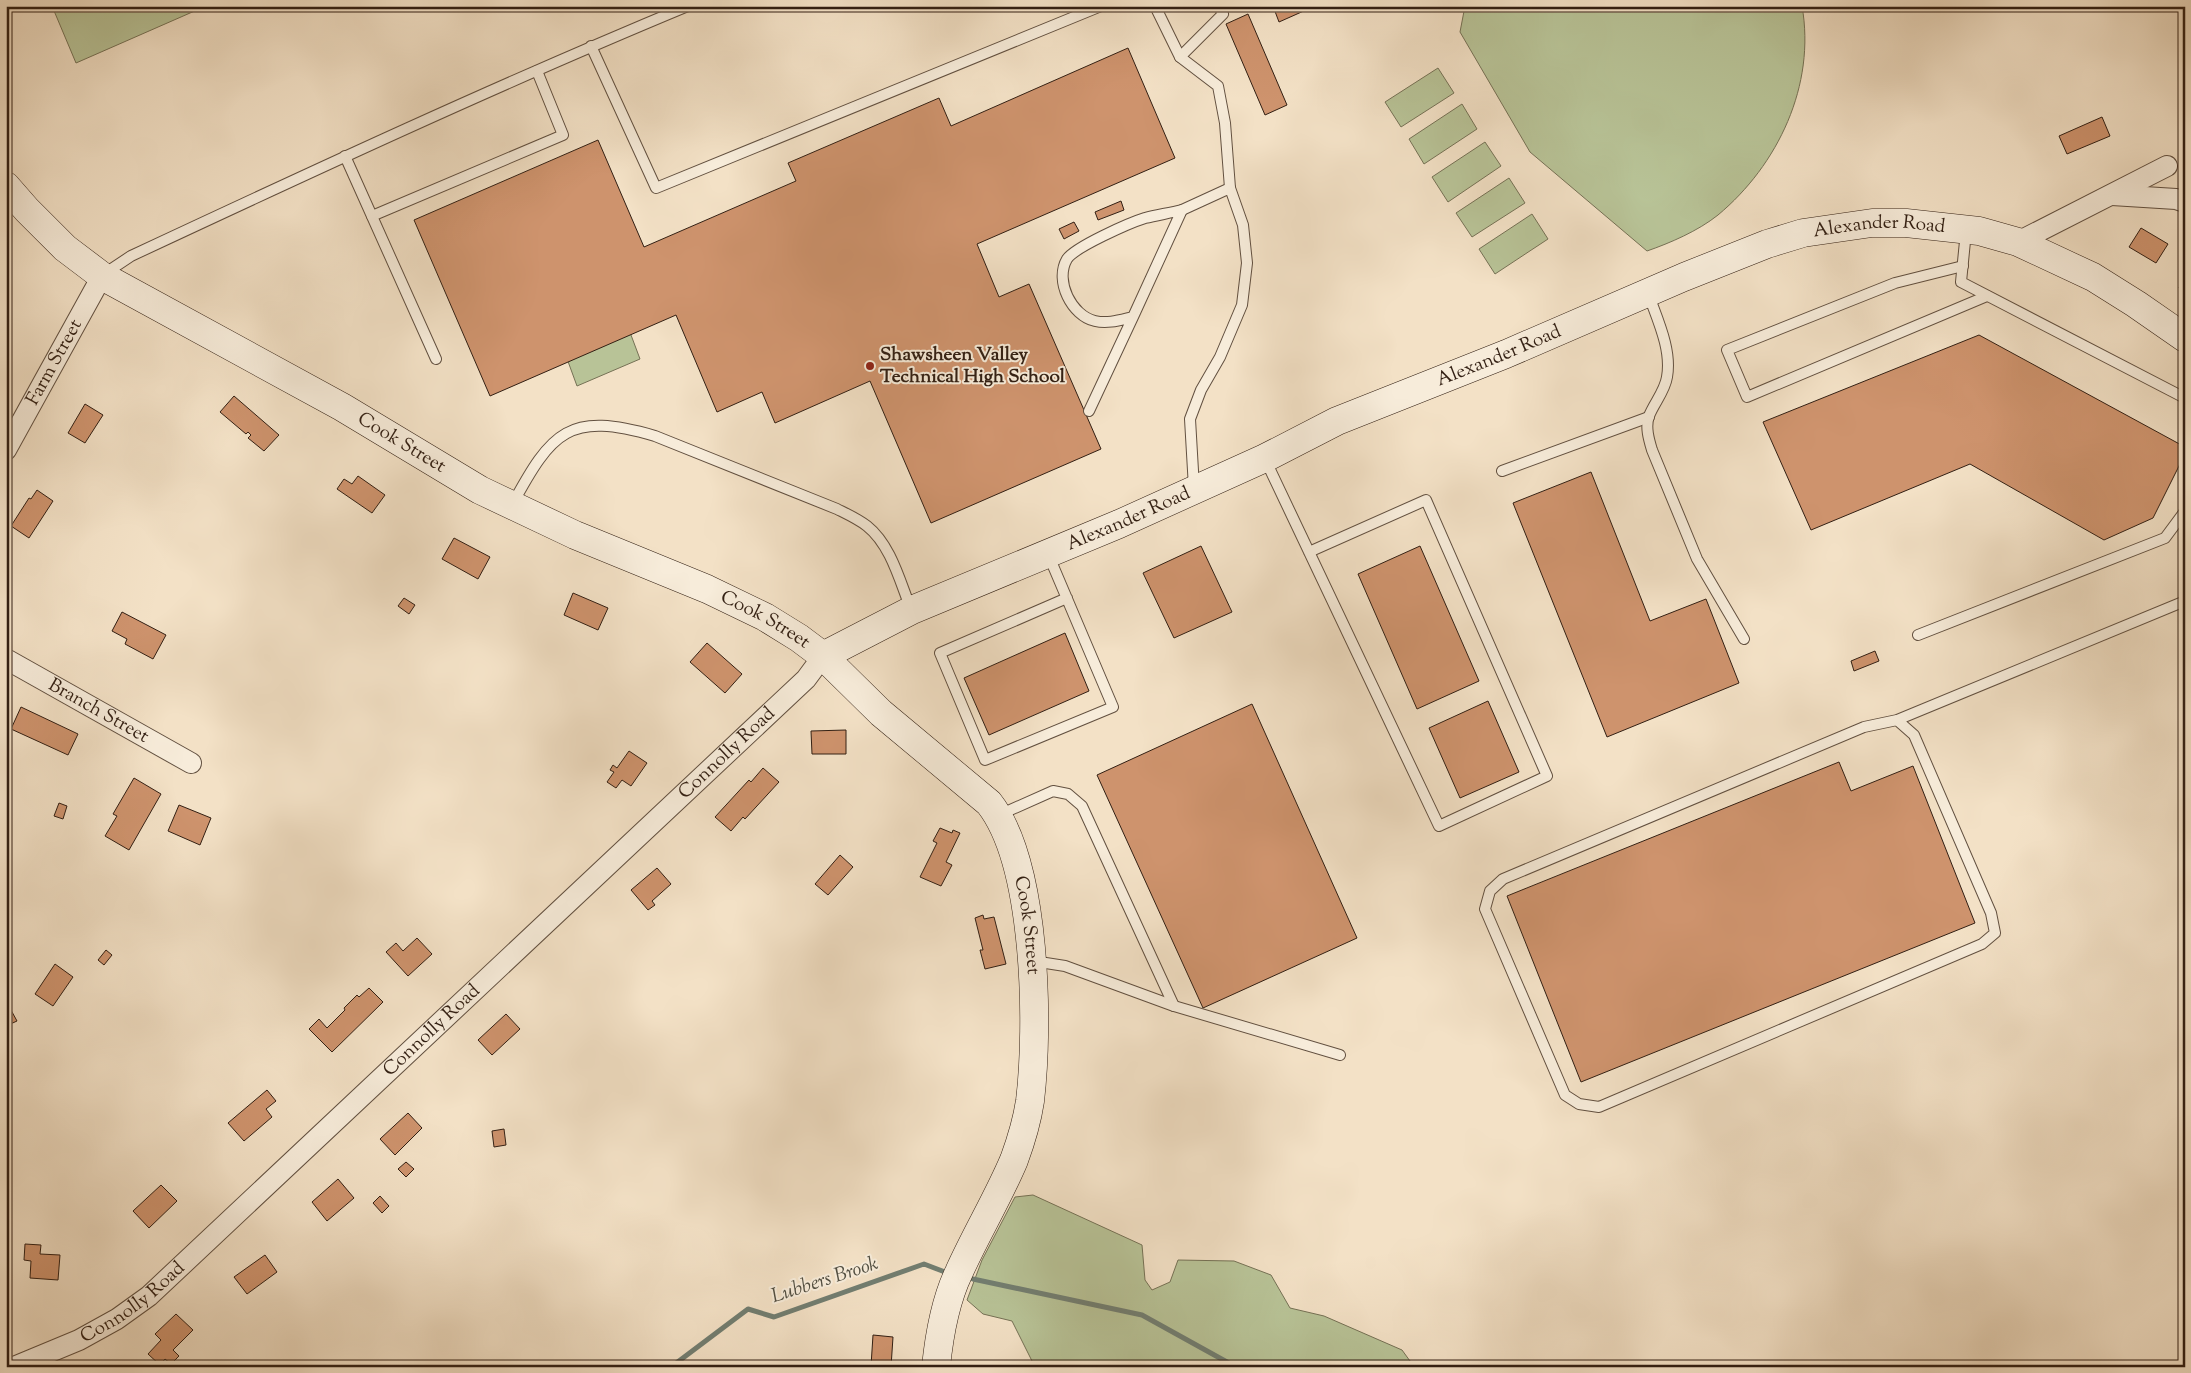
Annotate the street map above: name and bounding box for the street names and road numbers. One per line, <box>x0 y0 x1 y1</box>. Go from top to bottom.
street label: Alexander Road <box>1811 209 1947 245</box>
street label: Farm Street <box>20 314 89 410</box>
street label: Alexander Road <box>1432 318 1566 394</box>
street label: Cook Street <box>352 406 451 480</box>
street label: Alexander Road <box>1062 480 1195 558</box>
street label: Cook Street <box>716 584 816 656</box>
street label: Branch Street <box>43 672 154 750</box>
street label: Connolly Road <box>672 701 782 806</box>
street label: Cook Street <box>1007 873 1046 976</box>
street label: Connolly Road <box>377 978 486 1083</box>
street label: Connolly Road <box>75 1255 191 1350</box>

